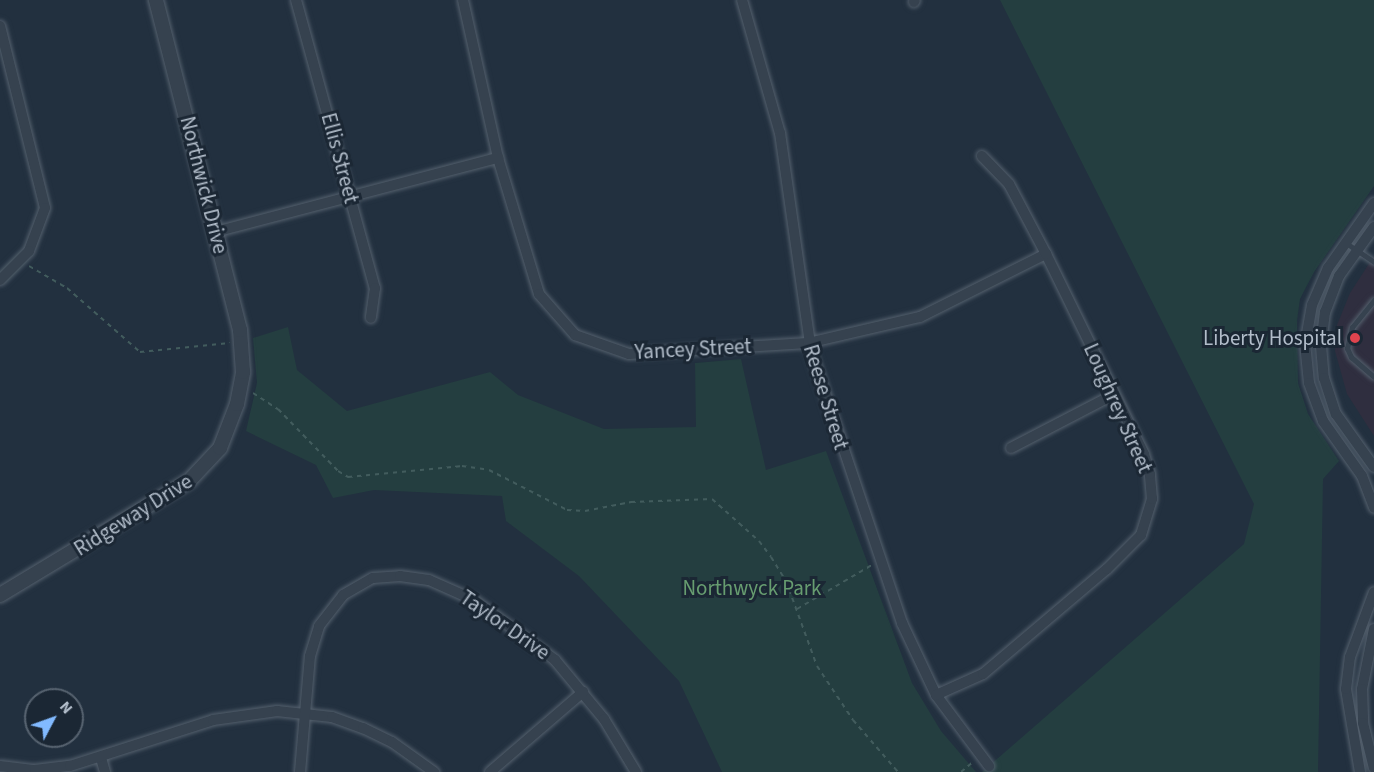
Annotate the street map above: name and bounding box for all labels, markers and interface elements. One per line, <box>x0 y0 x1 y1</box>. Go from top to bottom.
street label: Ellis Street <box>316 110 364 206</box>
street label: Northwick Drive <box>175 114 233 256</box>
place label: Liberty Hospital <box>1203 325 1342 351</box>
marker: Liberty Hospital <box>1346 329 1364 347</box>
street label: Yancey Street <box>634 333 752 365</box>
street label: Loughrey Street <box>1078 339 1158 477</box>
street label: Reese Street <box>798 341 854 453</box>
street label: Ridgeway Drive <box>69 469 197 561</box>
park label: Northwyck Park <box>682 575 822 601</box>
street label: Taylor Drive <box>455 585 555 665</box>
north arrow <box>24 688 84 748</box>
text: N <box>54 696 78 719</box>

